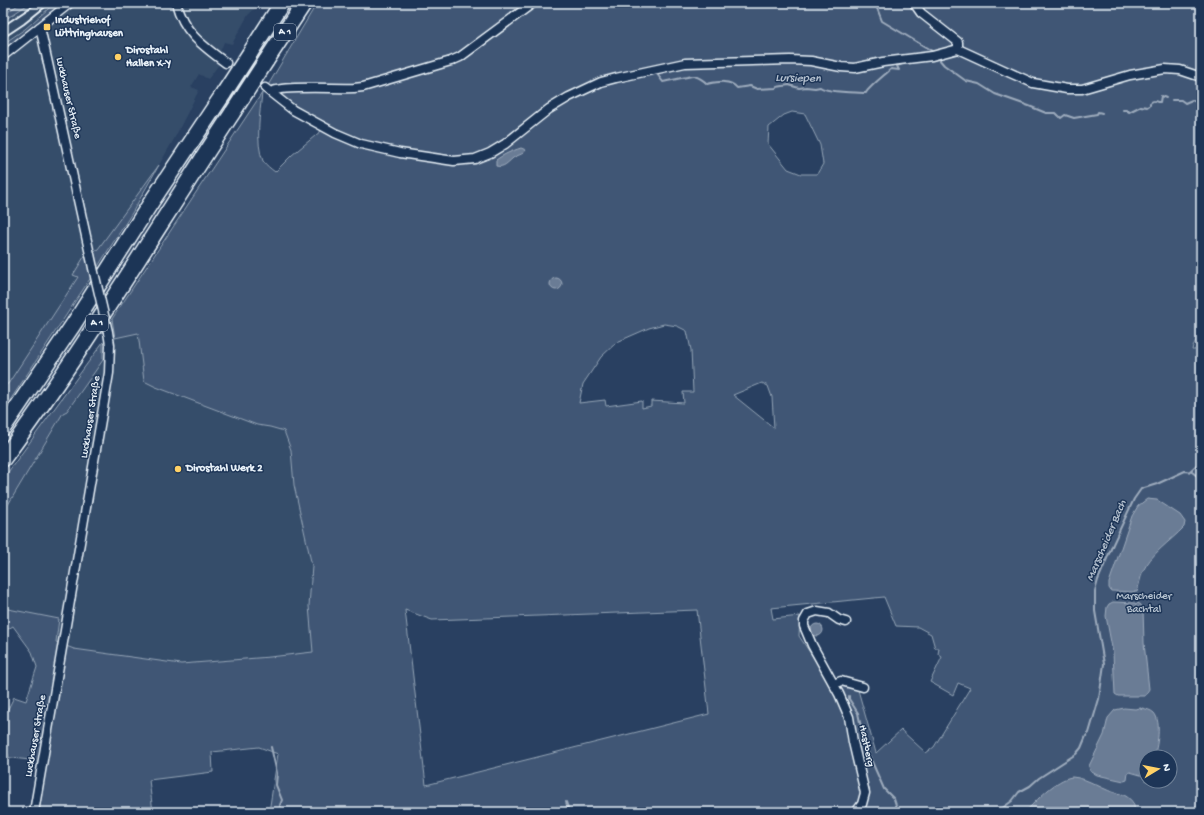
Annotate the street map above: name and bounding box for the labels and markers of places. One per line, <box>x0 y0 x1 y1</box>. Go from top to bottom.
place label: Industriehof Lüttringhausen <box>55 14 124 41</box>
marker: Industriehof Lüttringhausen <box>42 22 52 32</box>
place label: Dirostahl Hallen X-Y <box>125 44 171 70</box>
marker: Dirostahl Hallen X-Y <box>113 52 123 62</box>
place label: Dirostahl Werk 2 <box>185 462 263 475</box>
marker: Dirostahl Werk 2 <box>173 464 183 474</box>

